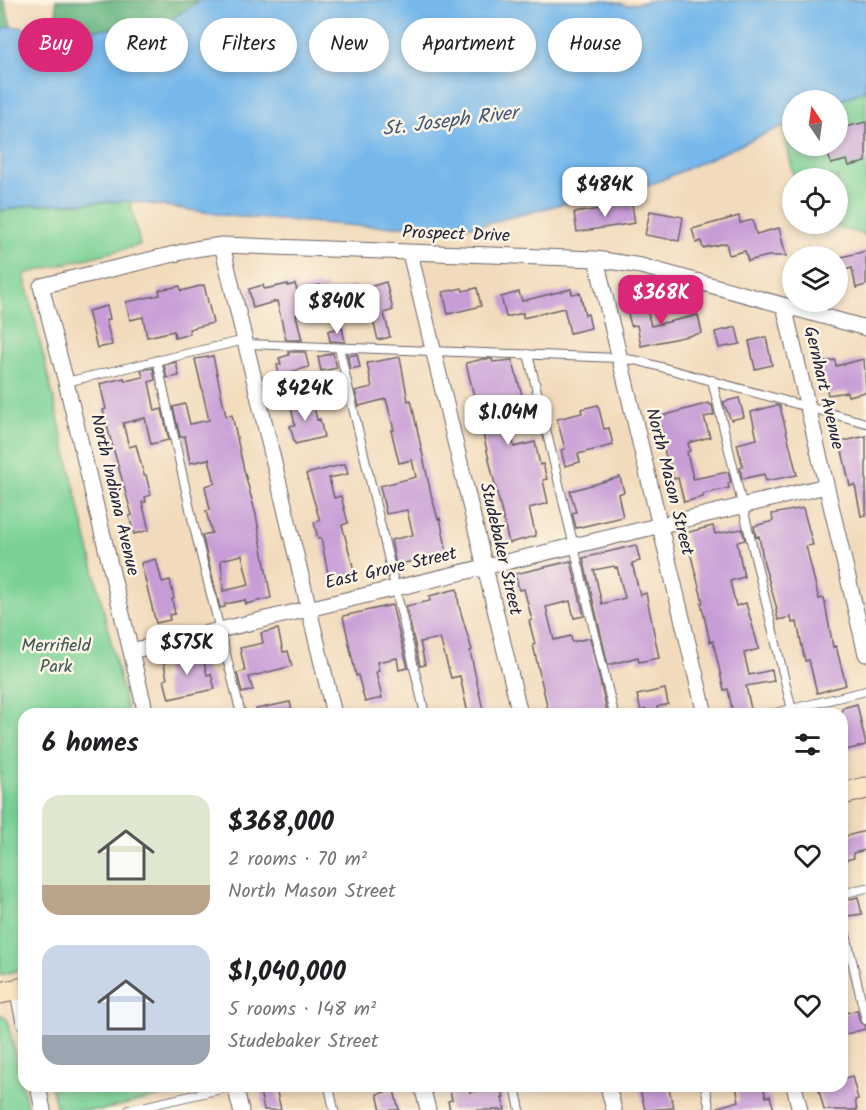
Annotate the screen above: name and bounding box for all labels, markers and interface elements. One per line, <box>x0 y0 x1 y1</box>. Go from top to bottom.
chip: Buy <box>18 18 93 72</box>
chip: Rent <box>105 18 188 72</box>
chip: Filters <box>200 18 297 72</box>
chip: New <box>309 18 389 72</box>
chip: Apartment <box>401 18 536 72</box>
chip: House <box>548 18 642 72</box>
north arrow <box>782 90 848 156</box>
map controls <box>782 90 848 312</box>
water label: St. Joseph River <box>381 97 524 146</box>
pin: $484K <box>563 167 647 218</box>
button: locate <box>782 168 848 234</box>
text: $484K <box>576 170 634 202</box>
street label: Prospect Drive <box>402 219 510 251</box>
button: layers <box>782 246 848 312</box>
pin: $368K <box>619 275 703 326</box>
text: $368K <box>632 278 690 310</box>
pin: $840K <box>295 284 379 335</box>
text: $840K <box>309 287 365 319</box>
street label: Gernhart Avenue <box>795 323 851 453</box>
pin: $424K <box>263 371 347 422</box>
text: $424K <box>276 374 334 406</box>
pin: $1.04M <box>459 395 557 446</box>
text: $1.04M <box>479 398 537 430</box>
street label: North Mason Street <box>637 405 702 560</box>
street label: North Indiana Avenue <box>81 411 147 579</box>
street label: Studebaker Street <box>471 480 530 619</box>
street label: East Grove Street <box>322 540 461 598</box>
pin: $575K <box>145 625 229 676</box>
text: $575K <box>160 628 214 660</box>
park label: Merrifield Park <box>21 632 92 682</box>
text: 6 homes <box>42 723 139 765</box>
icon: filters <box>791 728 824 761</box>
text: $368,000 <box>228 802 334 844</box>
icon: home <box>90 819 162 891</box>
icon: heart <box>791 839 824 872</box>
text: 2 rooms · 70 m² <box>228 844 367 876</box>
text: North Mason Street <box>228 876 396 908</box>
text: $1,040,000 <box>228 952 346 994</box>
icon: home <box>90 969 162 1041</box>
icon: heart <box>791 989 824 1022</box>
text: 5 rooms · 148 m² <box>228 994 376 1026</box>
text: Studebaker Street <box>228 1026 379 1058</box>

